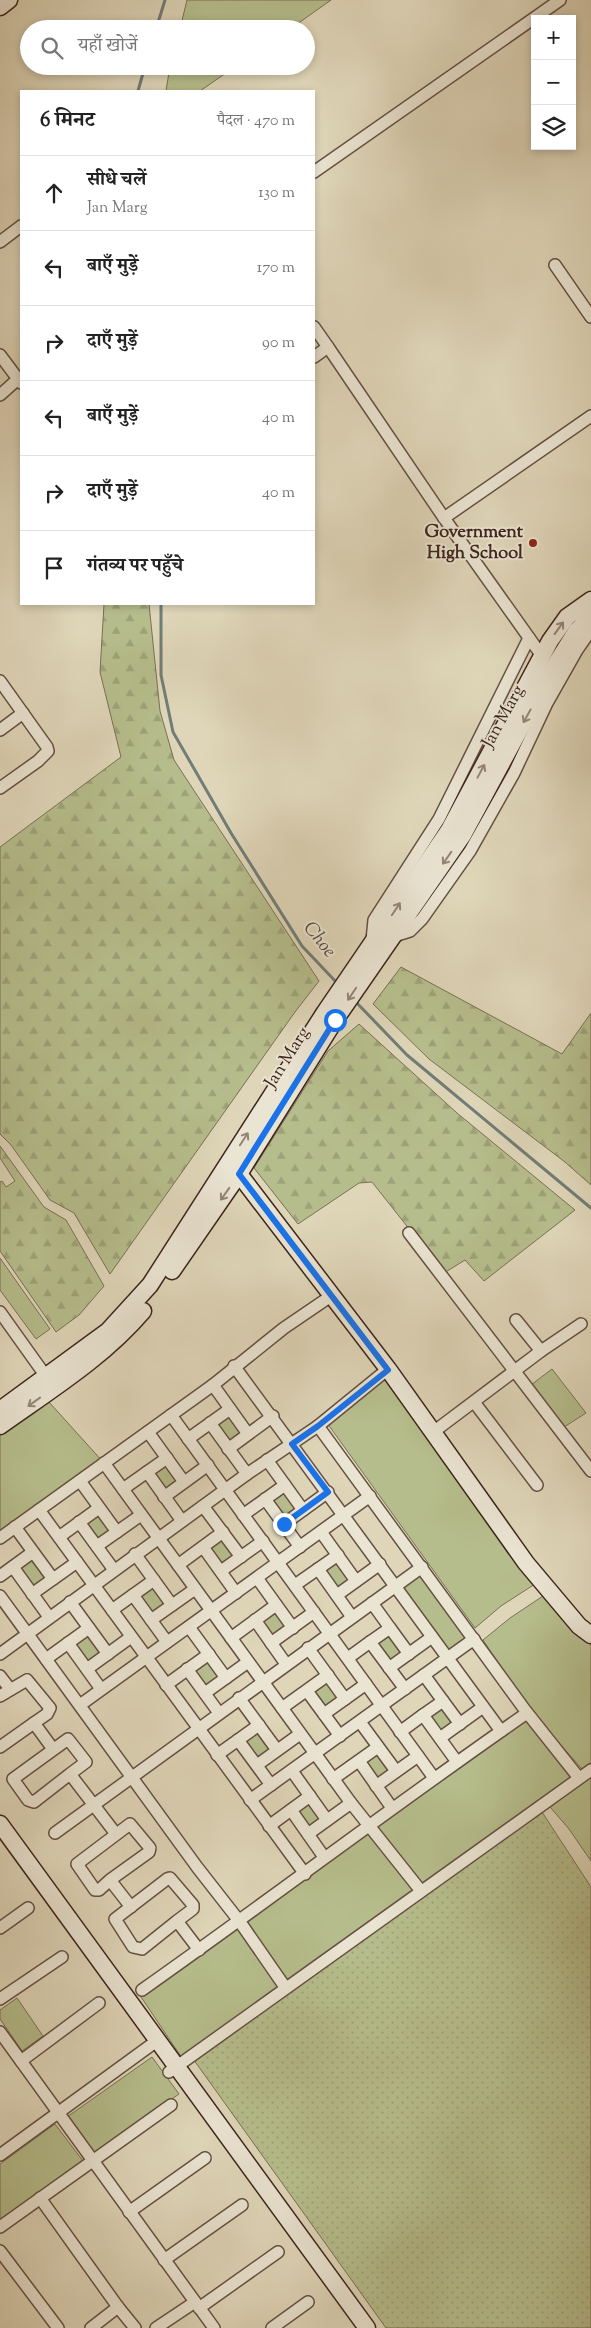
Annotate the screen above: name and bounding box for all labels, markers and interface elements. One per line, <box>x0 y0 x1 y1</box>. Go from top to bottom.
map controls <box>531 15 576 150</box>
button: + <box>531 15 576 60</box>
search box <box>20 20 315 75</box>
text: यहाँ खोजें <box>78 33 138 60</box>
icon: search <box>38 34 66 62</box>
button: − <box>531 60 576 105</box>
button: layers <box>531 105 576 150</box>
text: 6 मिनट <box>40 106 95 136</box>
text: पैदल · 470 m <box>217 110 295 133</box>
text: सीधे चलें <box>87 167 146 194</box>
icon: ahead <box>40 179 68 207</box>
text: 130 m <box>258 182 295 205</box>
text: Jan Marg <box>87 197 148 220</box>
text: बाएँ मुड़ें <box>87 253 138 280</box>
icon: left <box>40 254 68 282</box>
text: 170 m <box>257 257 295 280</box>
text: दाएँ मुड़ें <box>87 328 138 355</box>
icon: right <box>40 329 68 357</box>
text: 90 m <box>262 332 295 355</box>
text: बाएँ मुड़ें <box>87 403 138 430</box>
icon: left <box>40 404 68 432</box>
text: 40 m <box>262 407 295 430</box>
text: दाएँ मुड़ें <box>87 478 138 505</box>
icon: right <box>40 479 68 507</box>
text: 40 m <box>262 482 295 505</box>
place label: Government High School <box>425 520 524 567</box>
marker: Government High School <box>527 537 539 549</box>
text: गंतव्य पर पहुँचे <box>87 553 183 580</box>
icon: arrive <box>40 554 68 582</box>
one-way arrow <box>554 621 564 635</box>
street label: Jan Marg <box>476 681 532 754</box>
one-way arrow <box>522 709 532 724</box>
one-way arrow <box>476 763 486 778</box>
one-way arrow <box>442 850 452 864</box>
one-way arrow <box>391 902 401 916</box>
water label: Choe <box>296 916 342 964</box>
one-way arrow <box>347 987 357 1001</box>
route start <box>324 1009 347 1032</box>
street label: Jan Marg <box>258 1022 317 1095</box>
one-way arrow <box>239 1132 249 1146</box>
one-way arrow <box>220 1187 230 1201</box>
one-way arrow <box>27 1397 41 1407</box>
route end <box>273 1513 296 1536</box>

